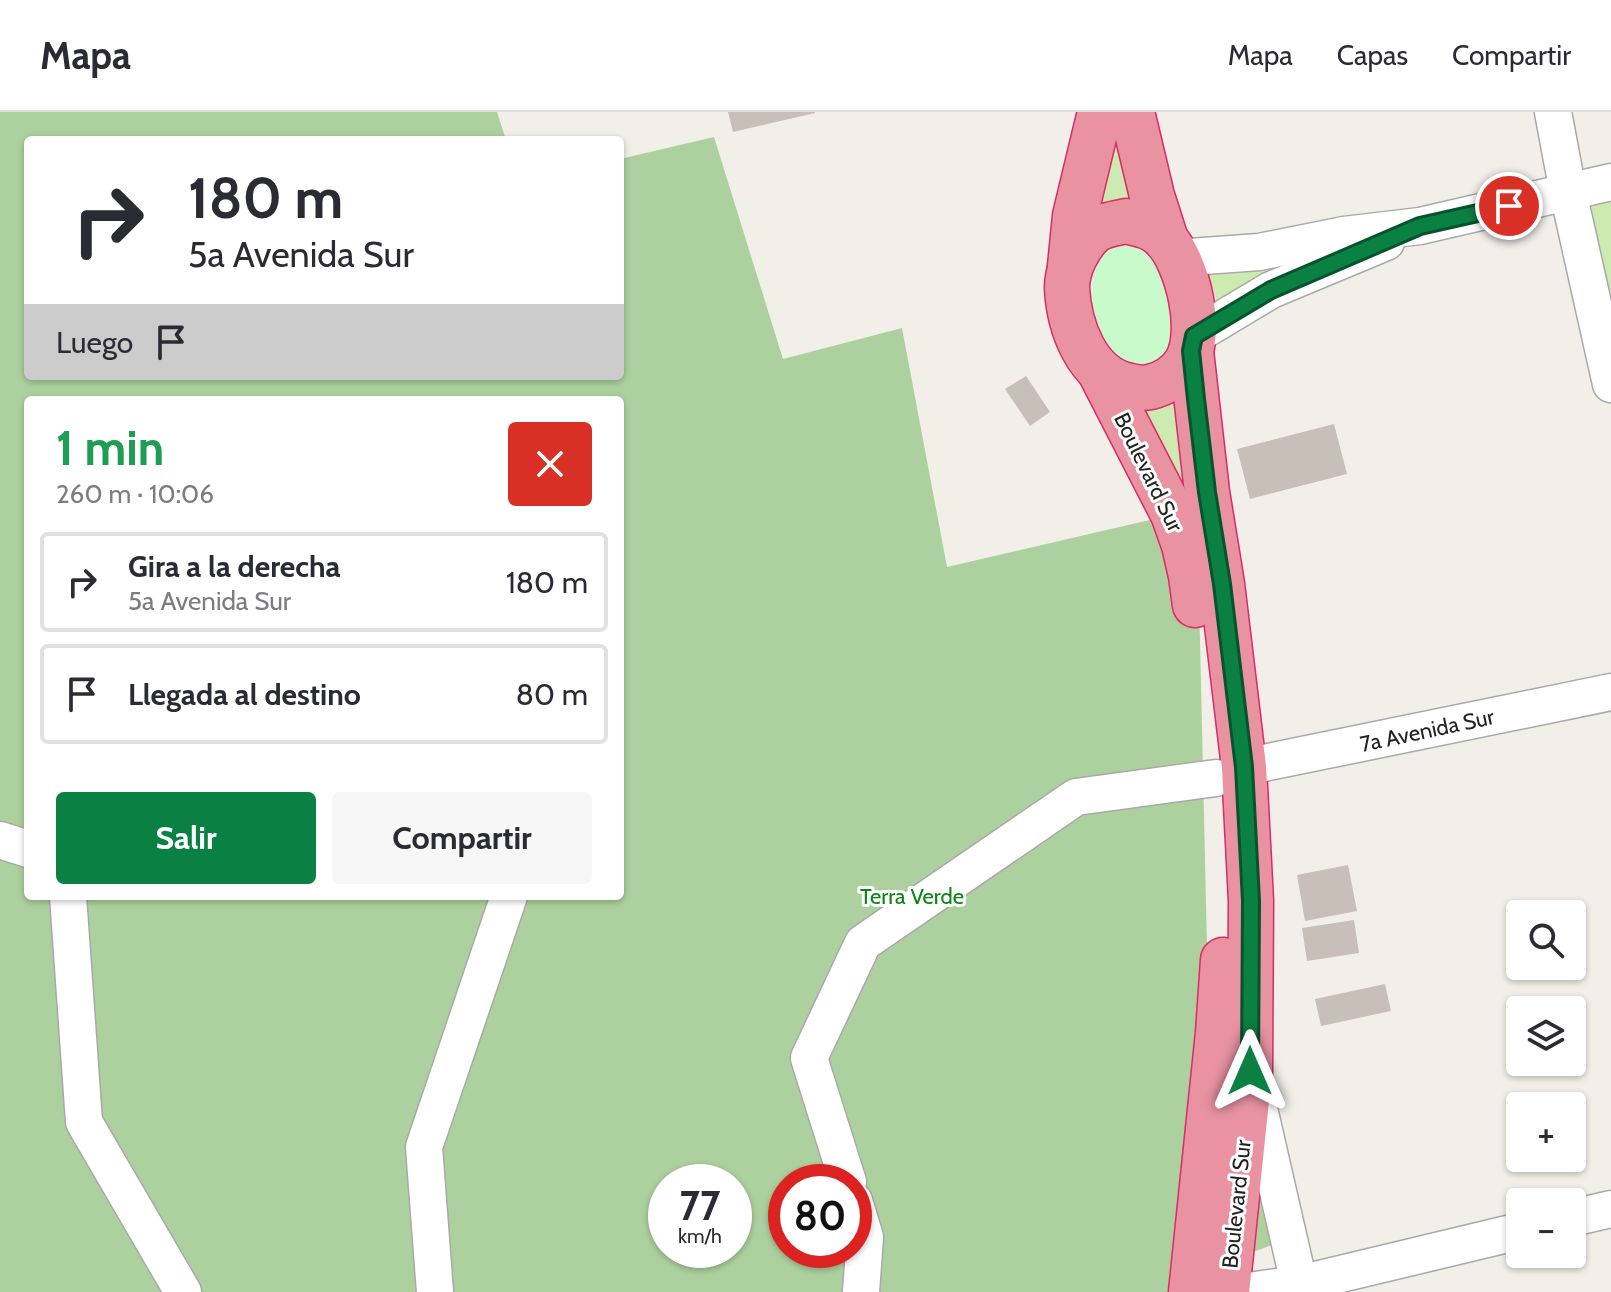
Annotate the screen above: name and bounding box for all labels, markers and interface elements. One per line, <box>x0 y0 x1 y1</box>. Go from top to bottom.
text: Mapa <box>40 32 131 79</box>
text: Mapa <box>1228 38 1293 72</box>
text: Capas <box>1337 38 1408 72</box>
text: Compartir <box>1452 38 1571 72</box>
text: 180 m <box>188 164 343 232</box>
icon: right <box>56 168 160 272</box>
pin <box>1475 172 1543 240</box>
icon: arrive <box>1487 184 1531 228</box>
text: 5a Avenida Sur <box>188 232 414 276</box>
icon: arrive <box>149 320 193 364</box>
text: Luego <box>56 324 133 361</box>
street label: Boulevard Sur <box>1108 408 1189 536</box>
text: 1 min <box>56 419 164 477</box>
button: close <box>508 422 592 506</box>
text: 260 m · 10:06 <box>56 478 214 510</box>
text: Gira a la derecha <box>128 548 340 585</box>
icon: right <box>60 560 104 604</box>
text: 180 m <box>506 564 588 601</box>
text: 5a Avenida Sur <box>128 585 291 617</box>
icon: arrive <box>60 672 104 716</box>
text: Llegada al destino <box>128 676 361 713</box>
text: 80 m <box>516 676 588 713</box>
street label: 7a Avenida Sur <box>1358 703 1497 758</box>
button: Salir <box>56 792 316 884</box>
button: Compartir <box>332 792 592 884</box>
park label: Terra Verde <box>860 883 964 910</box>
map controls <box>1506 900 1586 1268</box>
button: search <box>1506 900 1586 980</box>
button: layers <box>1506 996 1586 1076</box>
position arrow <box>1208 1029 1292 1113</box>
button: + <box>1506 1092 1586 1172</box>
street label: Boulevard Sur <box>1216 1138 1257 1270</box>
speed limit sign: 80 <box>768 1164 872 1268</box>
text: 77 <box>680 1181 720 1230</box>
button: − <box>1506 1188 1586 1268</box>
text: km/h <box>678 1224 722 1248</box>

